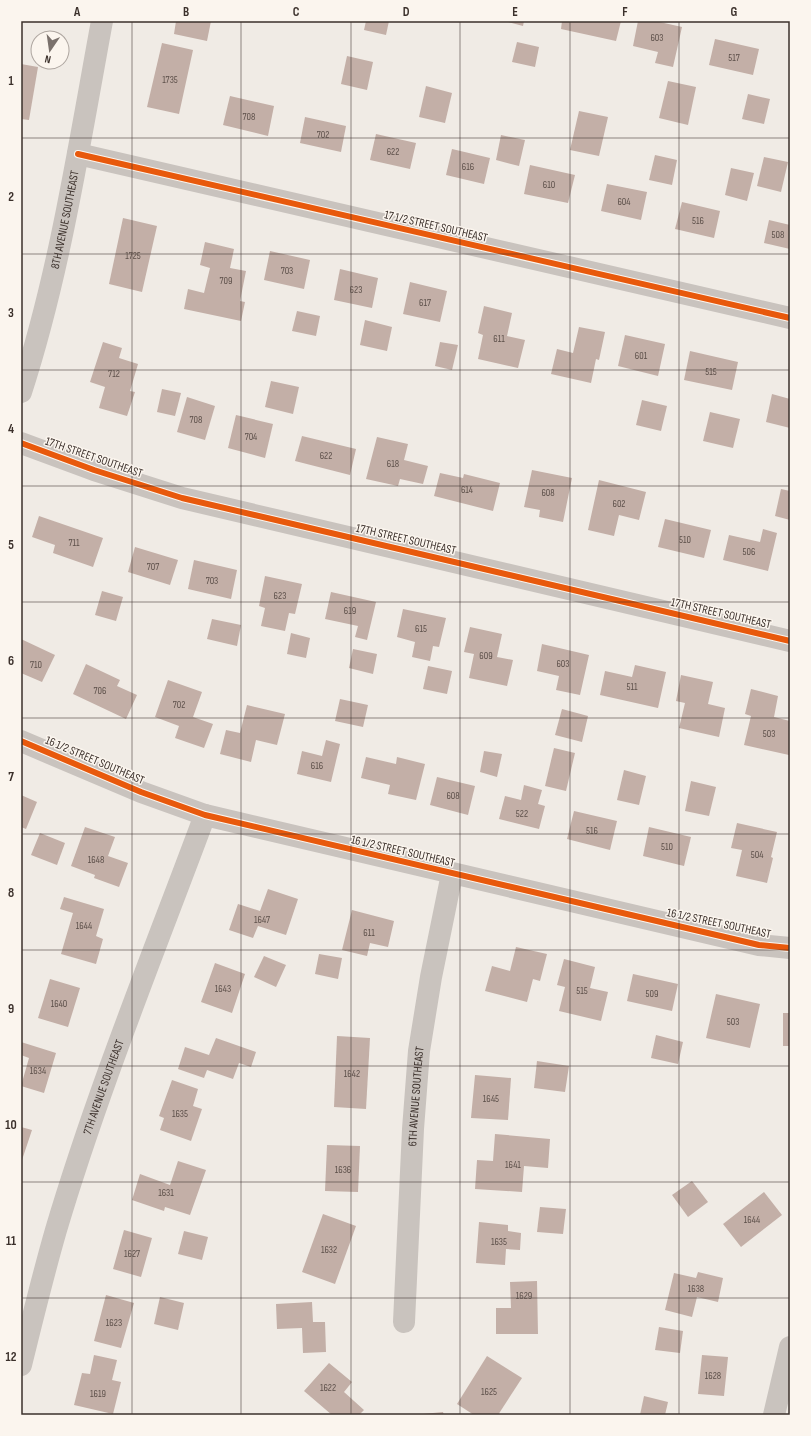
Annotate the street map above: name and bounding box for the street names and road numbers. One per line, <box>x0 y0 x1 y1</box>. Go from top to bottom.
street label: 8TH AVENUE SOUTHEAST <box>48 169 83 270</box>
street label: 17 1/2 STREET SOUTHEAST <box>383 207 489 246</box>
street label: 17TH STREET SOUTHEAST <box>43 434 145 481</box>
street label: 17TH STREET SOUTHEAST <box>354 521 457 558</box>
street label: 17TH STREET SOUTHEAST <box>669 595 772 632</box>
street label: 16 1/2 STREET SOUTHEAST <box>43 733 147 788</box>
street label: 16 1/2 STREET SOUTHEAST <box>350 832 456 871</box>
street label: 16 1/2 STREET SOUTHEAST <box>665 905 772 942</box>
street label: 7TH AVENUE SOUTHEAST <box>80 1037 128 1137</box>
street label: 6TH AVENUE SOUTHEAST <box>405 1045 428 1147</box>

